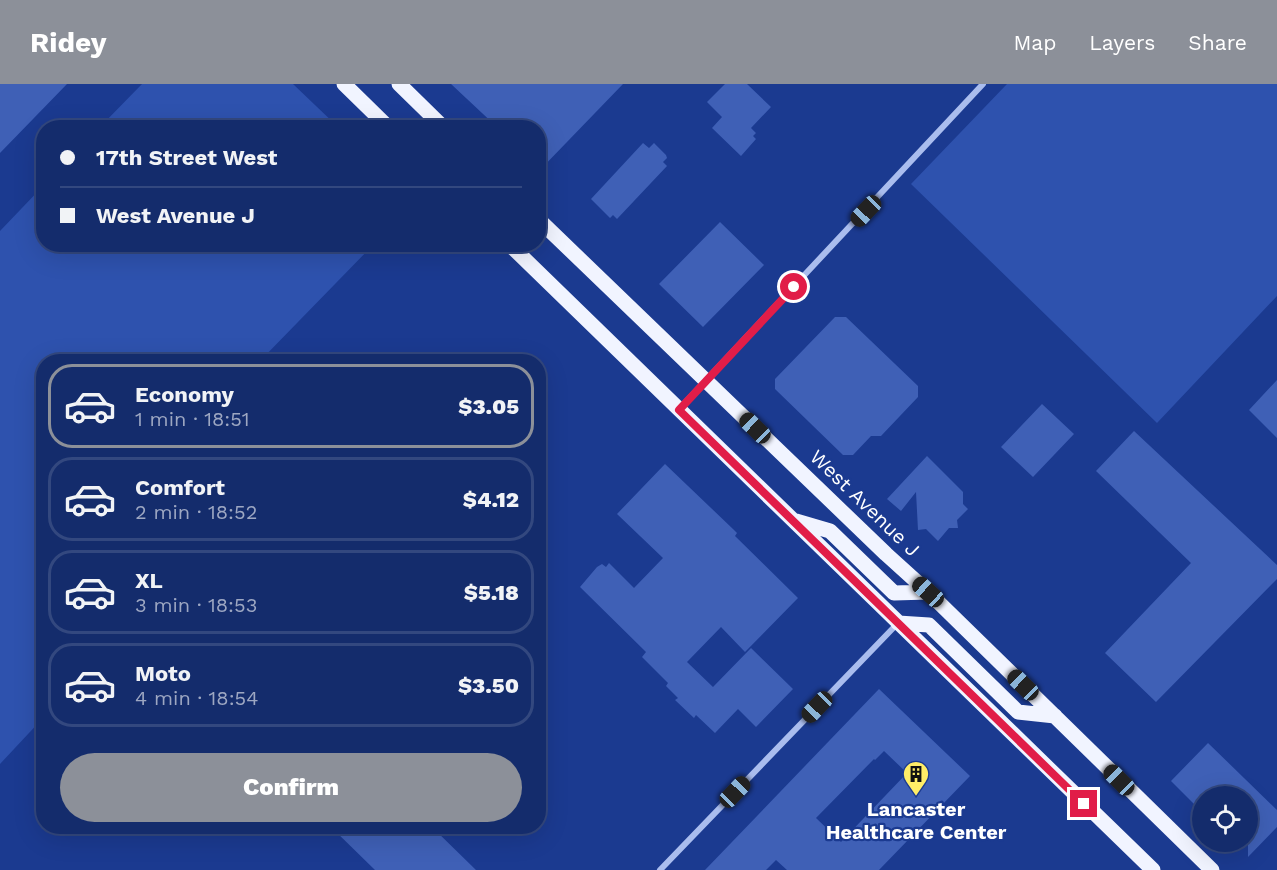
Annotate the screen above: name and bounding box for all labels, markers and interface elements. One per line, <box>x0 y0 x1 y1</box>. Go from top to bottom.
text: Ridey <box>30 26 106 59</box>
text: Map <box>1013 30 1056 55</box>
text: Layers <box>1089 30 1155 55</box>
text: Share <box>1188 30 1247 55</box>
text: 17th Street West <box>96 145 278 170</box>
car <box>847 192 885 230</box>
text: West Avenue J <box>96 203 255 228</box>
route start <box>780 273 807 300</box>
icon: car <box>63 379 117 433</box>
text: Economy <box>135 382 234 407</box>
text: $3.05 <box>458 394 519 419</box>
text: 1 min · 18:51 <box>135 407 250 431</box>
car <box>736 409 774 447</box>
street label: West Avenue J <box>805 445 925 561</box>
icon: car <box>63 472 117 526</box>
text: Comfort <box>135 475 225 500</box>
text: $4.12 <box>463 487 519 512</box>
text: 2 min · 18:52 <box>135 500 257 524</box>
icon: car <box>63 565 117 619</box>
text: XL <box>135 568 163 593</box>
car <box>909 573 947 611</box>
text: $5.18 <box>464 580 519 605</box>
text: 3 min · 18:53 <box>135 593 257 617</box>
icon: car <box>63 658 117 712</box>
text: Moto <box>135 661 191 686</box>
car <box>1004 666 1042 704</box>
text: $3.50 <box>458 673 519 698</box>
text: 4 min · 18:54 <box>135 686 258 710</box>
car <box>798 688 836 726</box>
button: Confirm <box>60 753 522 822</box>
building icon: Lancaster Healthcare Center <box>901 759 931 797</box>
car <box>1100 761 1138 799</box>
car <box>716 773 754 811</box>
map controls <box>1192 786 1258 852</box>
button: locate <box>1192 786 1258 852</box>
route end <box>1070 790 1097 817</box>
place label: Lancaster Healthcare Center <box>826 797 1007 844</box>

